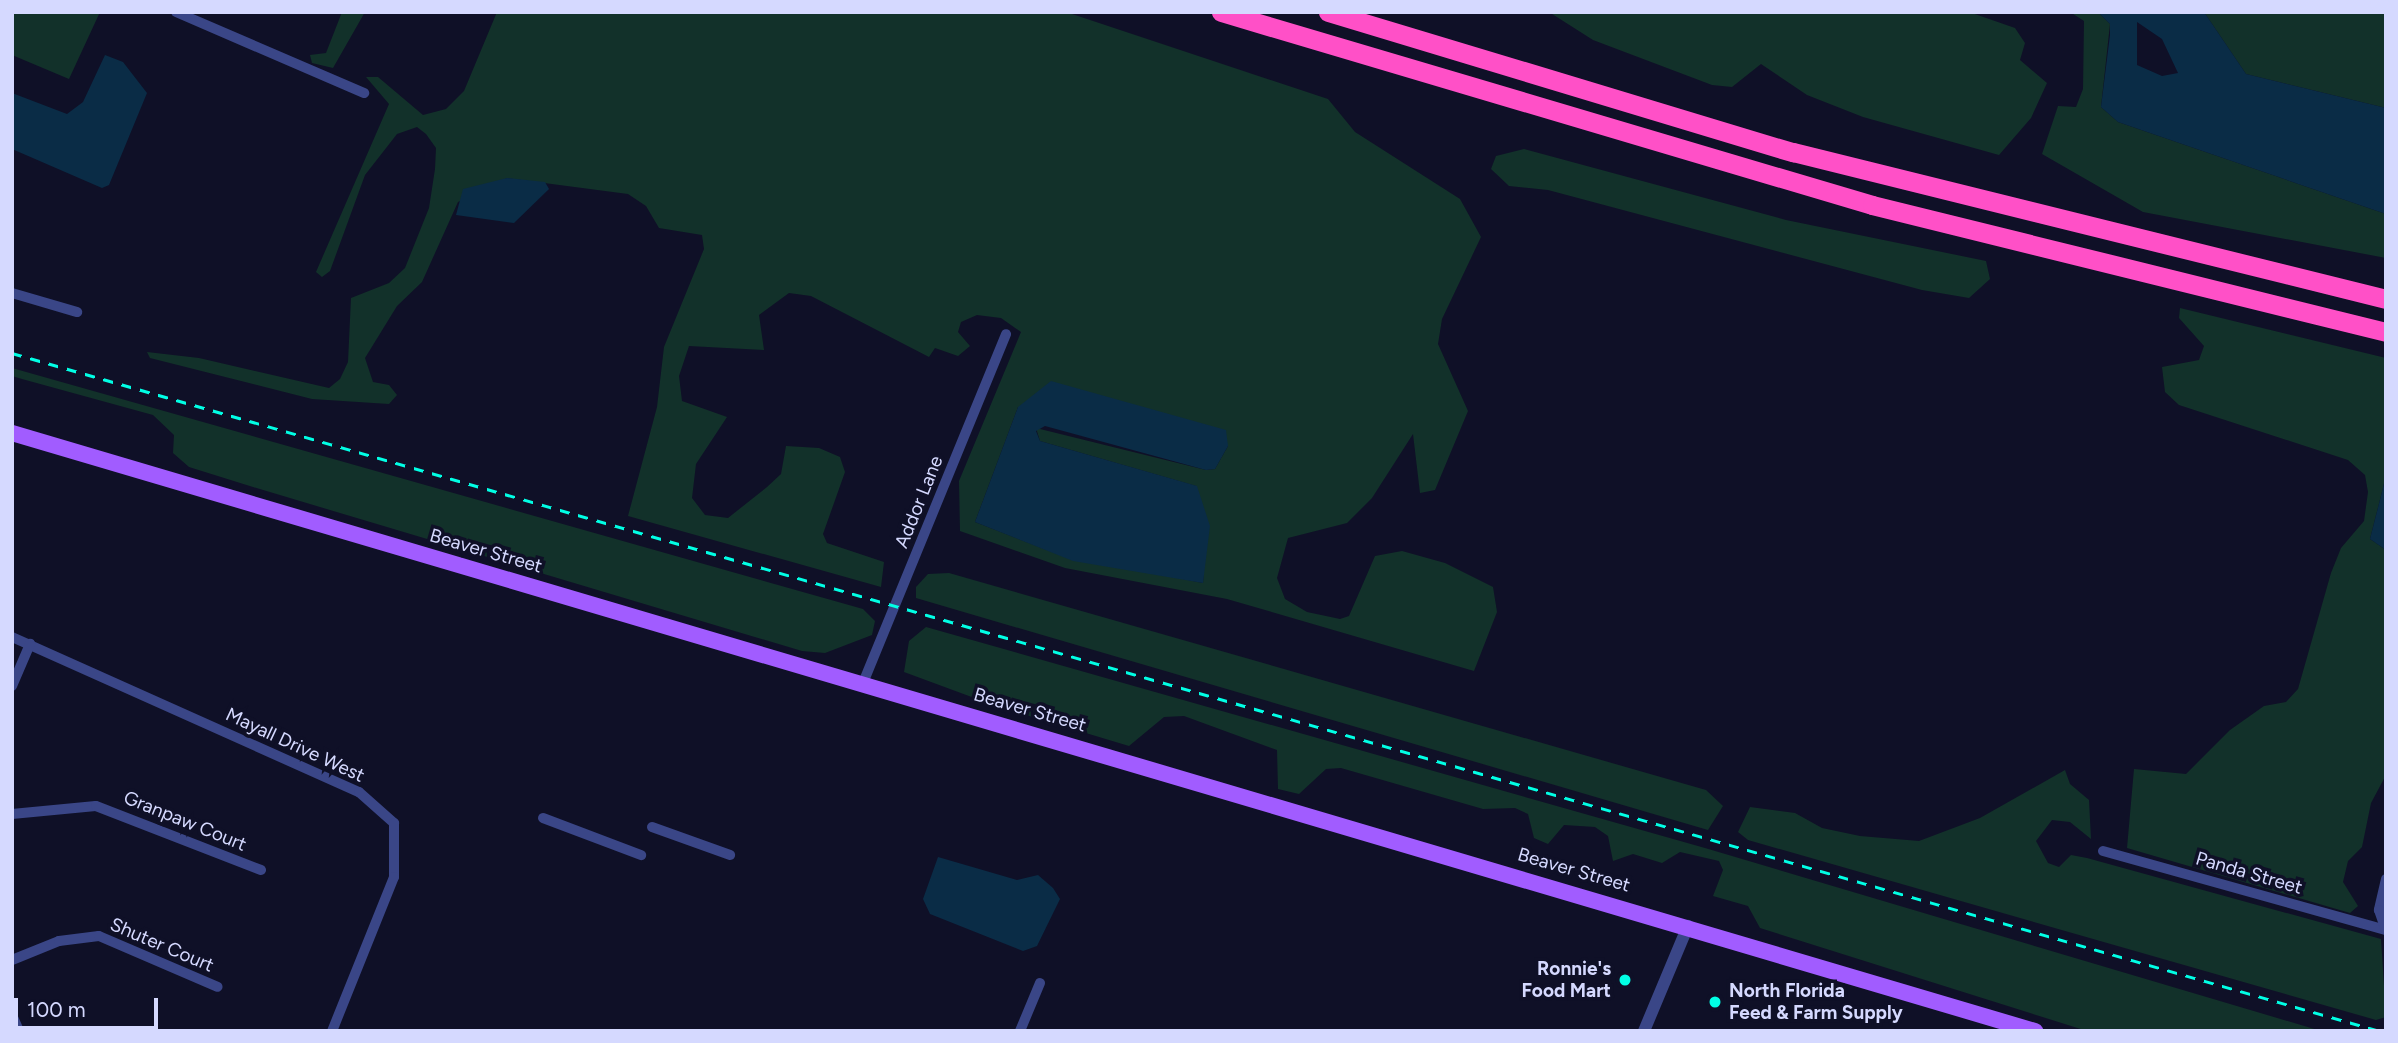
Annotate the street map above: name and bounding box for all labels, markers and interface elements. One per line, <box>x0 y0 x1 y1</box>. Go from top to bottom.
street label: Addor Lane <box>890 452 948 552</box>
street label: Beaver Street <box>427 524 545 578</box>
street label: Beaver Street <box>971 683 1089 737</box>
street label: Mayall Drive West <box>222 703 368 787</box>
street label: Granpaw Court <box>120 786 250 856</box>
street label: Beaver Street <box>1515 843 1633 897</box>
street label: Panda Street <box>2193 847 2305 899</box>
street label: Shuter Court <box>107 913 217 977</box>
place label: Ronnie's Food Mart <box>1521 958 1611 1002</box>
marker: Ronnie's Food Mart <box>1617 972 1633 988</box>
place label: North Florida Feed & Farm Supply <box>1729 980 1903 1024</box>
scale bar <box>18 984 161 1028</box>
marker: North Florida Feed & Farm Supply <box>1707 994 1723 1010</box>
text: 100 m <box>27 997 86 1022</box>

